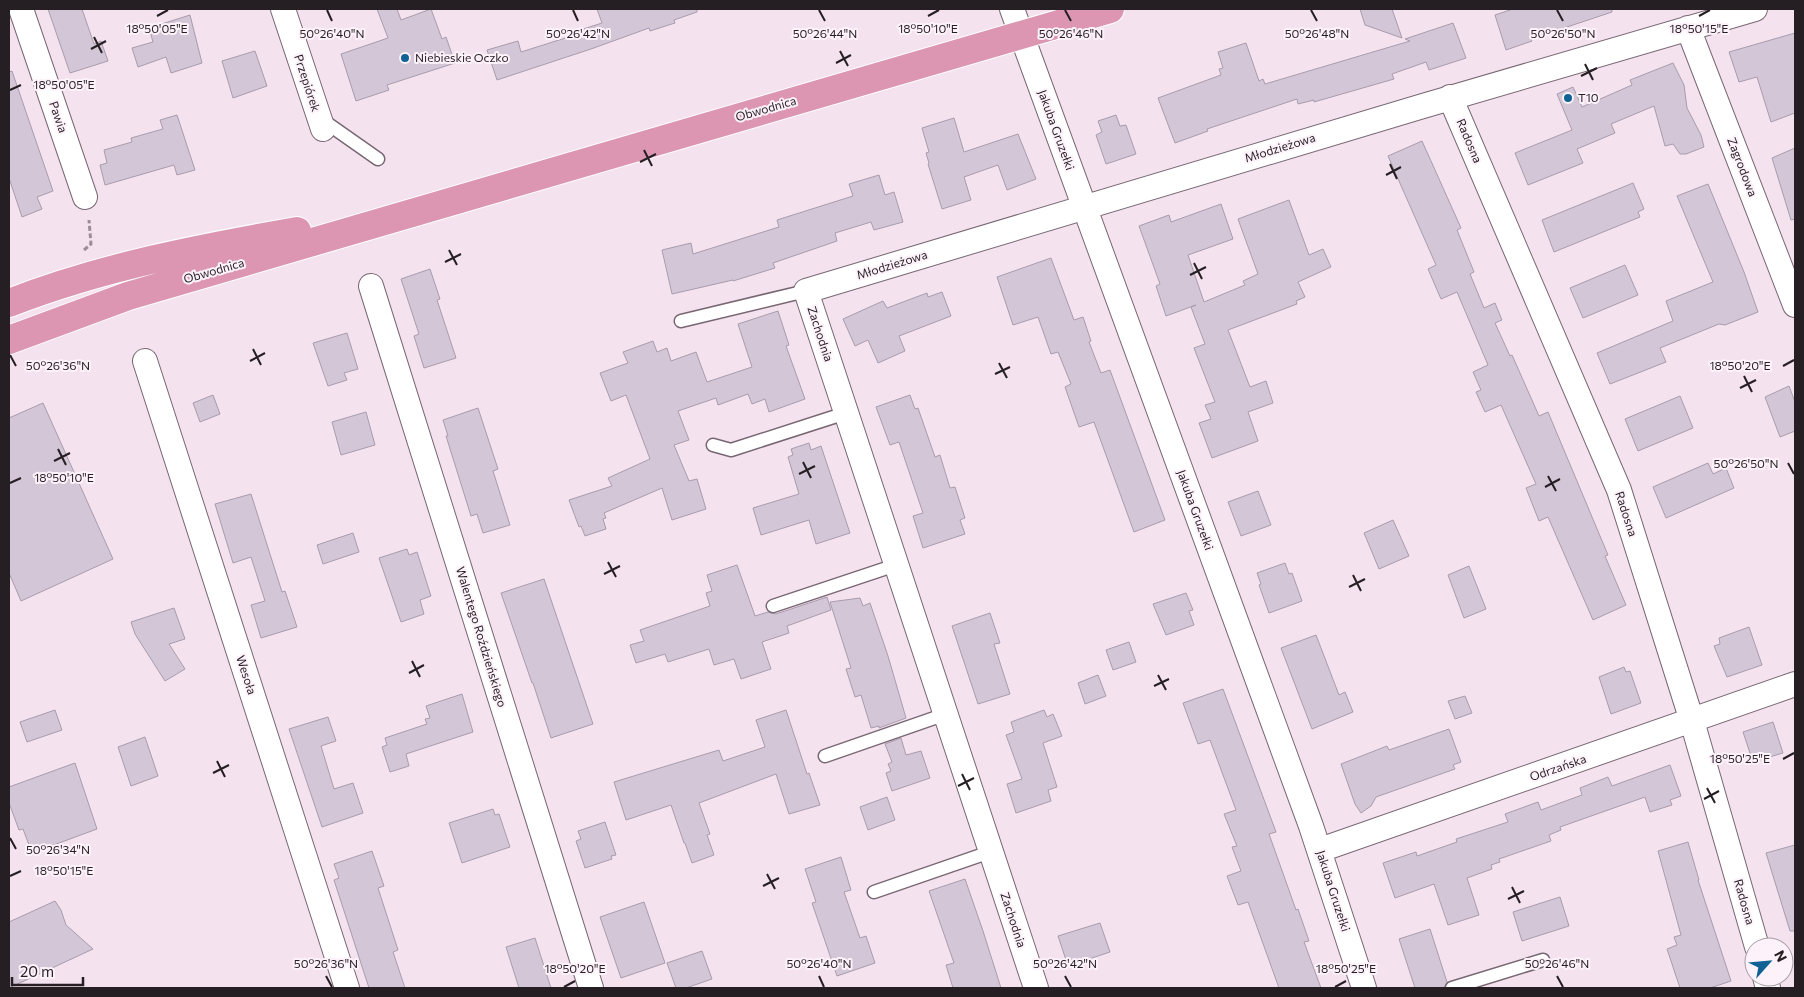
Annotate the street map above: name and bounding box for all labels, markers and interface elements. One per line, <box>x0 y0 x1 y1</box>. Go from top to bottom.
text: 18°50'05"E <box>126 21 188 35</box>
text: 18°50'10"E <box>898 21 958 35</box>
text: 18°50'15"E <box>1670 21 1728 35</box>
text: 50°26'40"N <box>299 26 365 40</box>
text: 50°26'42"N <box>546 26 610 40</box>
text: 50°26'44"N <box>793 26 857 40</box>
text: 50°26'46"N <box>1039 26 1103 40</box>
text: 50°26'48"N <box>1285 26 1349 40</box>
text: 50°26'50"N <box>1531 26 1595 40</box>
place label: Niebieskie Oczko <box>415 50 509 64</box>
street label: Przepiórek <box>292 52 324 114</box>
marker: Niebieskie Oczko <box>399 52 411 64</box>
text: 18°50'05"E <box>33 77 95 91</box>
street label: Jakuba Gruzełki <box>1035 88 1078 172</box>
place label: T10 <box>1578 90 1599 104</box>
marker: T10 <box>1562 92 1574 104</box>
street label: Obwodnica <box>734 93 798 123</box>
street label: Pawia <box>47 99 71 134</box>
street label: Radosna <box>1454 116 1486 165</box>
street label: Młodzieżowa <box>1243 130 1317 164</box>
street label: Zagrodowa <box>1725 135 1761 198</box>
street label: Młodzieżowa <box>855 247 929 281</box>
street label: Obwodnica <box>182 255 246 285</box>
street label: Zachodnia <box>805 304 836 363</box>
text: 50°26'36"N <box>26 358 90 372</box>
text: 18°50'20"E <box>1709 358 1771 372</box>
text: 50°26'50"N <box>1714 456 1778 470</box>
street label: Jakuba Gruzełki <box>1174 468 1217 552</box>
text: 18°50'10"E <box>34 470 94 484</box>
street label: Radosna <box>1613 489 1641 538</box>
street label: Walentego Roździeńskiego <box>454 565 510 709</box>
street label: Wesoła <box>234 653 260 696</box>
street label: Odrzańska <box>1528 751 1588 783</box>
text: 18°50'25"E <box>1710 751 1770 765</box>
text: 50°26'34"N <box>26 842 90 856</box>
street label: Jakuba Gruzełki <box>1313 848 1354 933</box>
text: 18°50'15"E <box>35 863 93 877</box>
street label: Radosna <box>1732 877 1758 926</box>
street label: Zachodnia <box>998 890 1029 949</box>
north arrow <box>1744 937 1794 987</box>
text: N <box>1771 947 1791 964</box>
scale bar <box>12 954 84 986</box>
text: 50°26'36"N <box>294 956 358 970</box>
text: 50°26'40"N <box>786 956 852 970</box>
text: 50°26'42"N <box>1033 956 1097 970</box>
text: 50°26'46"N <box>1525 956 1589 970</box>
text: 18°50'20"E <box>544 961 606 975</box>
text: 18°50'25"E <box>1316 961 1376 975</box>
text: 20 m <box>20 962 54 980</box>

